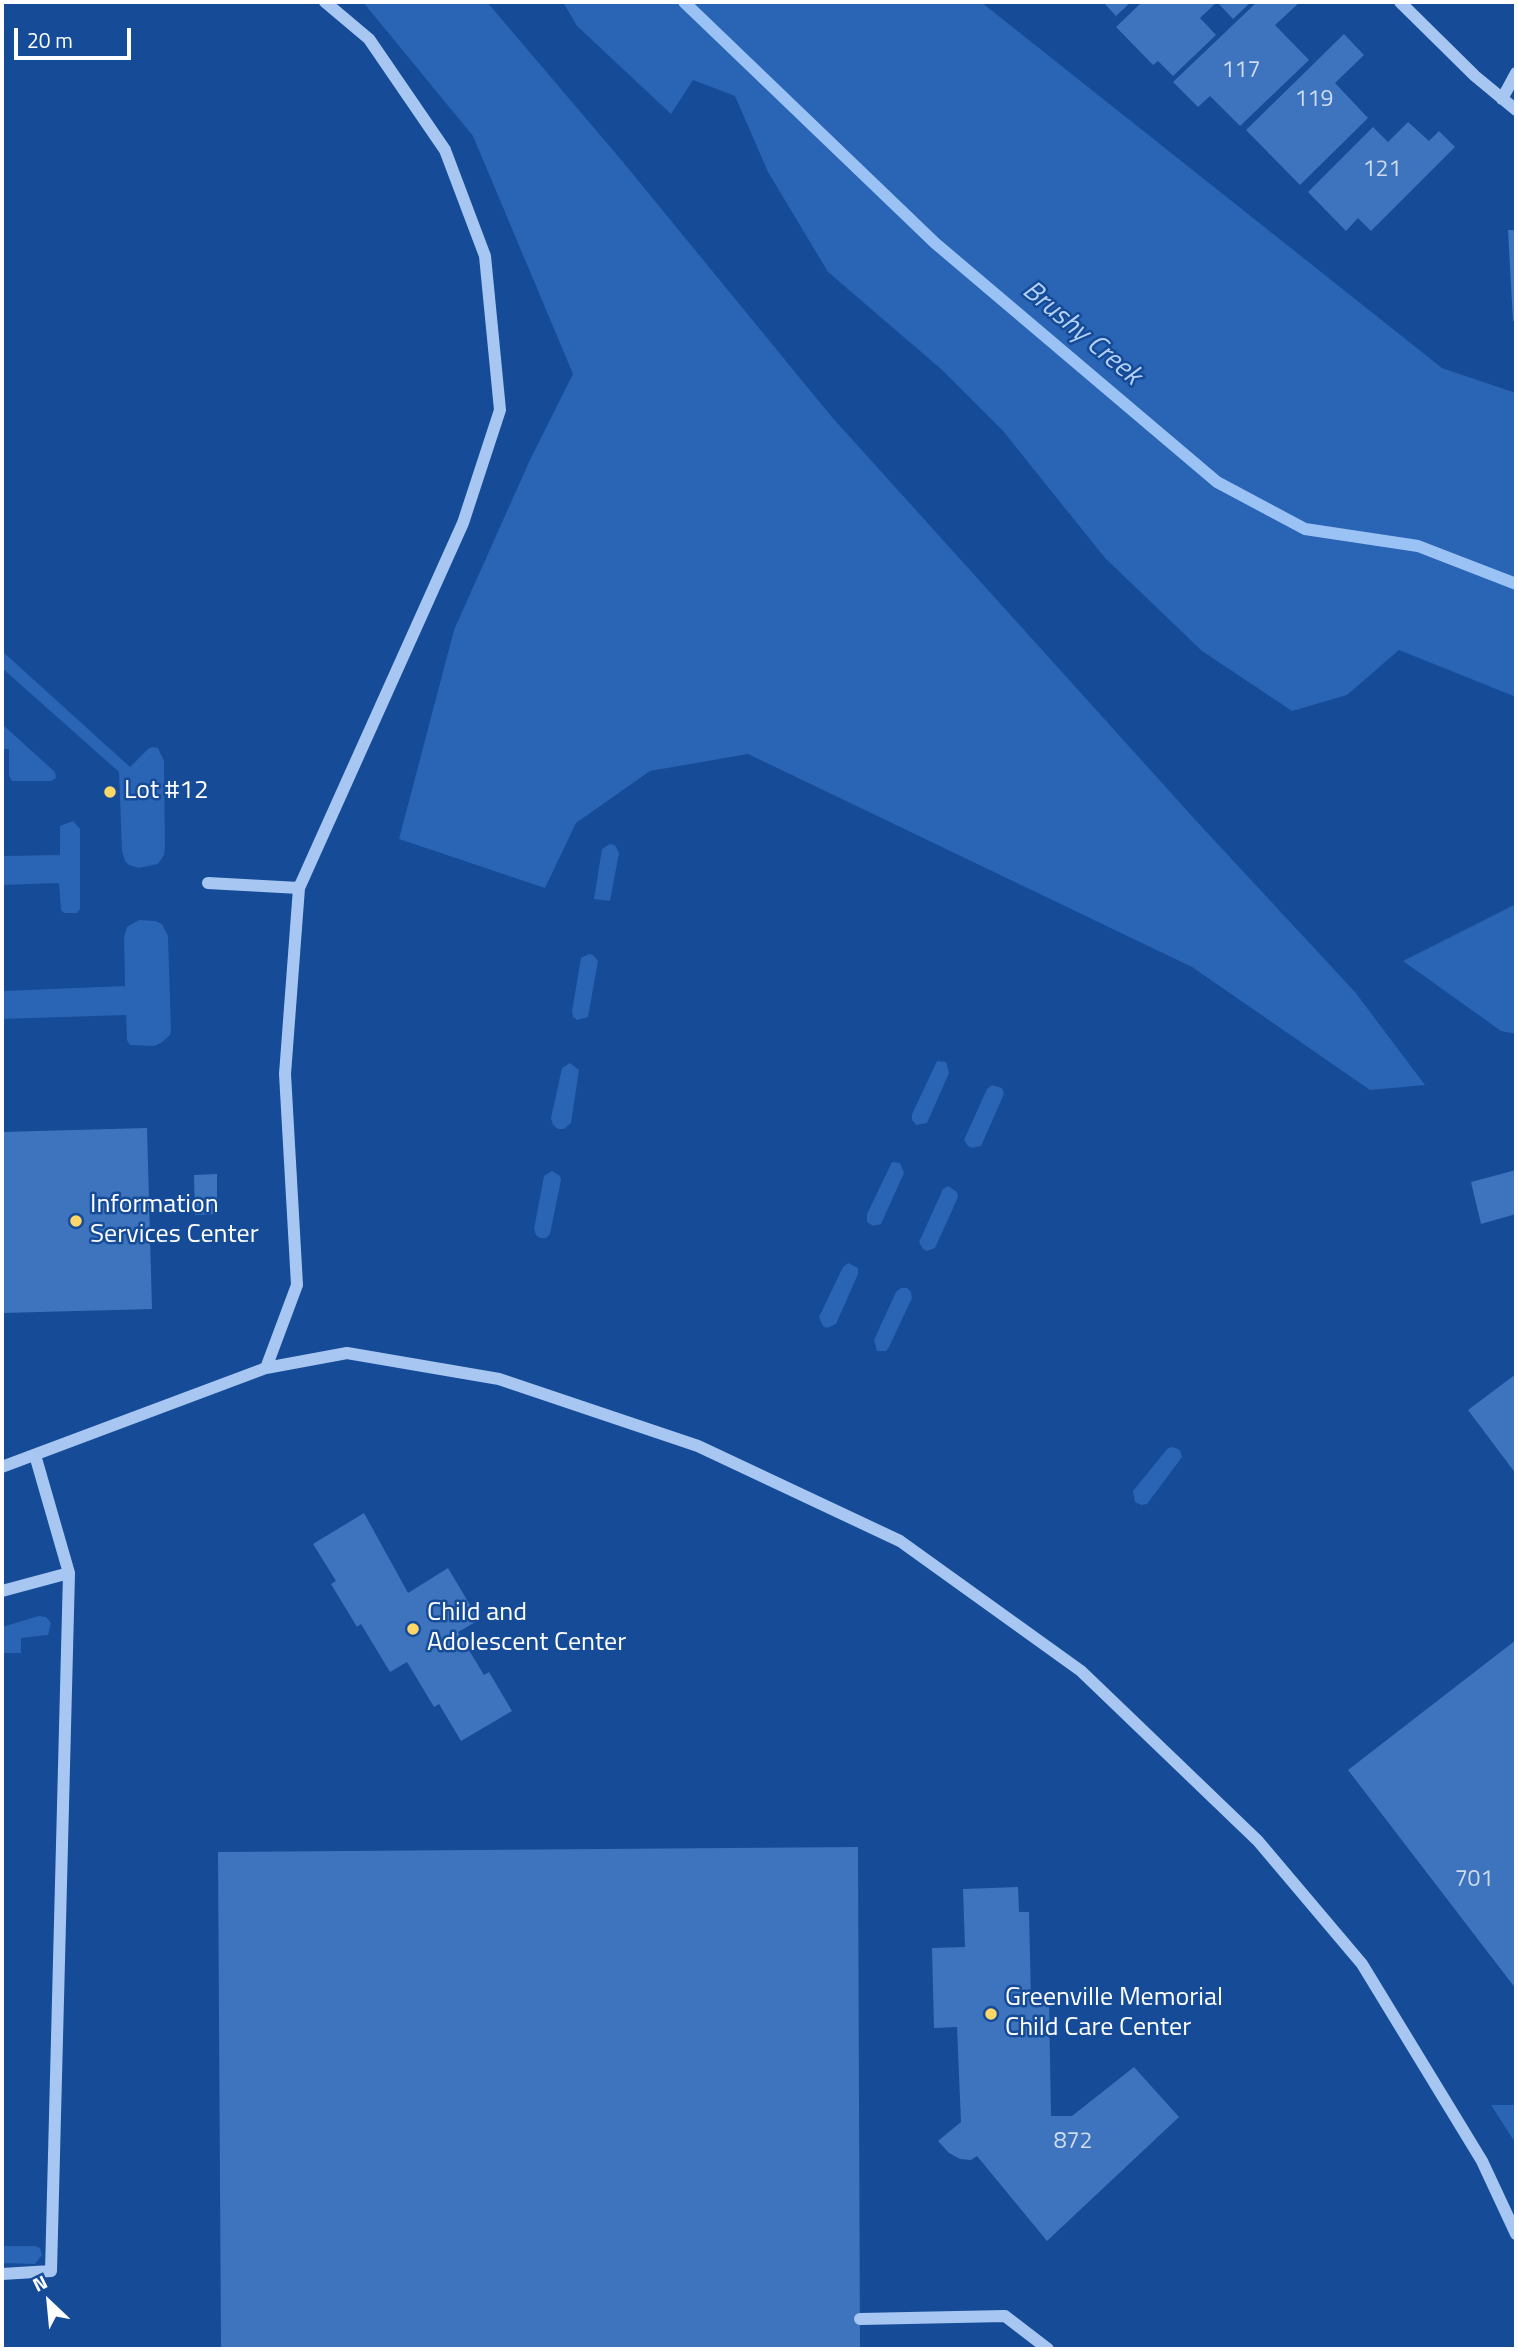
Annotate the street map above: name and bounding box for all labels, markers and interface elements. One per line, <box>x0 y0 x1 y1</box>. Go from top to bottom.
scale bar <box>18 14 135 58</box>
text: 20 m <box>27 24 73 56</box>
house number: 117 <box>1222 57 1260 85</box>
house number: 119 <box>1295 86 1333 114</box>
house number: 121 <box>1363 156 1401 184</box>
water label: Brushy Creek <box>1015 275 1147 393</box>
place label: Lot #12 <box>124 776 208 808</box>
marker: Lot #12 <box>102 784 118 800</box>
place label: Information Services Center <box>90 1190 259 1252</box>
marker: Information Services Center <box>68 1213 84 1229</box>
place label: Child and Adolescent Center <box>427 1598 626 1660</box>
marker: Child and Adolescent Center <box>405 1621 421 1637</box>
house number: 701 <box>1455 1866 1493 1894</box>
place label: Greenville Memorial Child Care Center <box>1005 1983 1223 2044</box>
marker: Greenville Memorial Child Care Center <box>983 2006 999 2022</box>
house number: 872 <box>1054 2128 1092 2156</box>
north arrow <box>14 2267 84 2337</box>
text: N <box>27 2267 52 2299</box>

